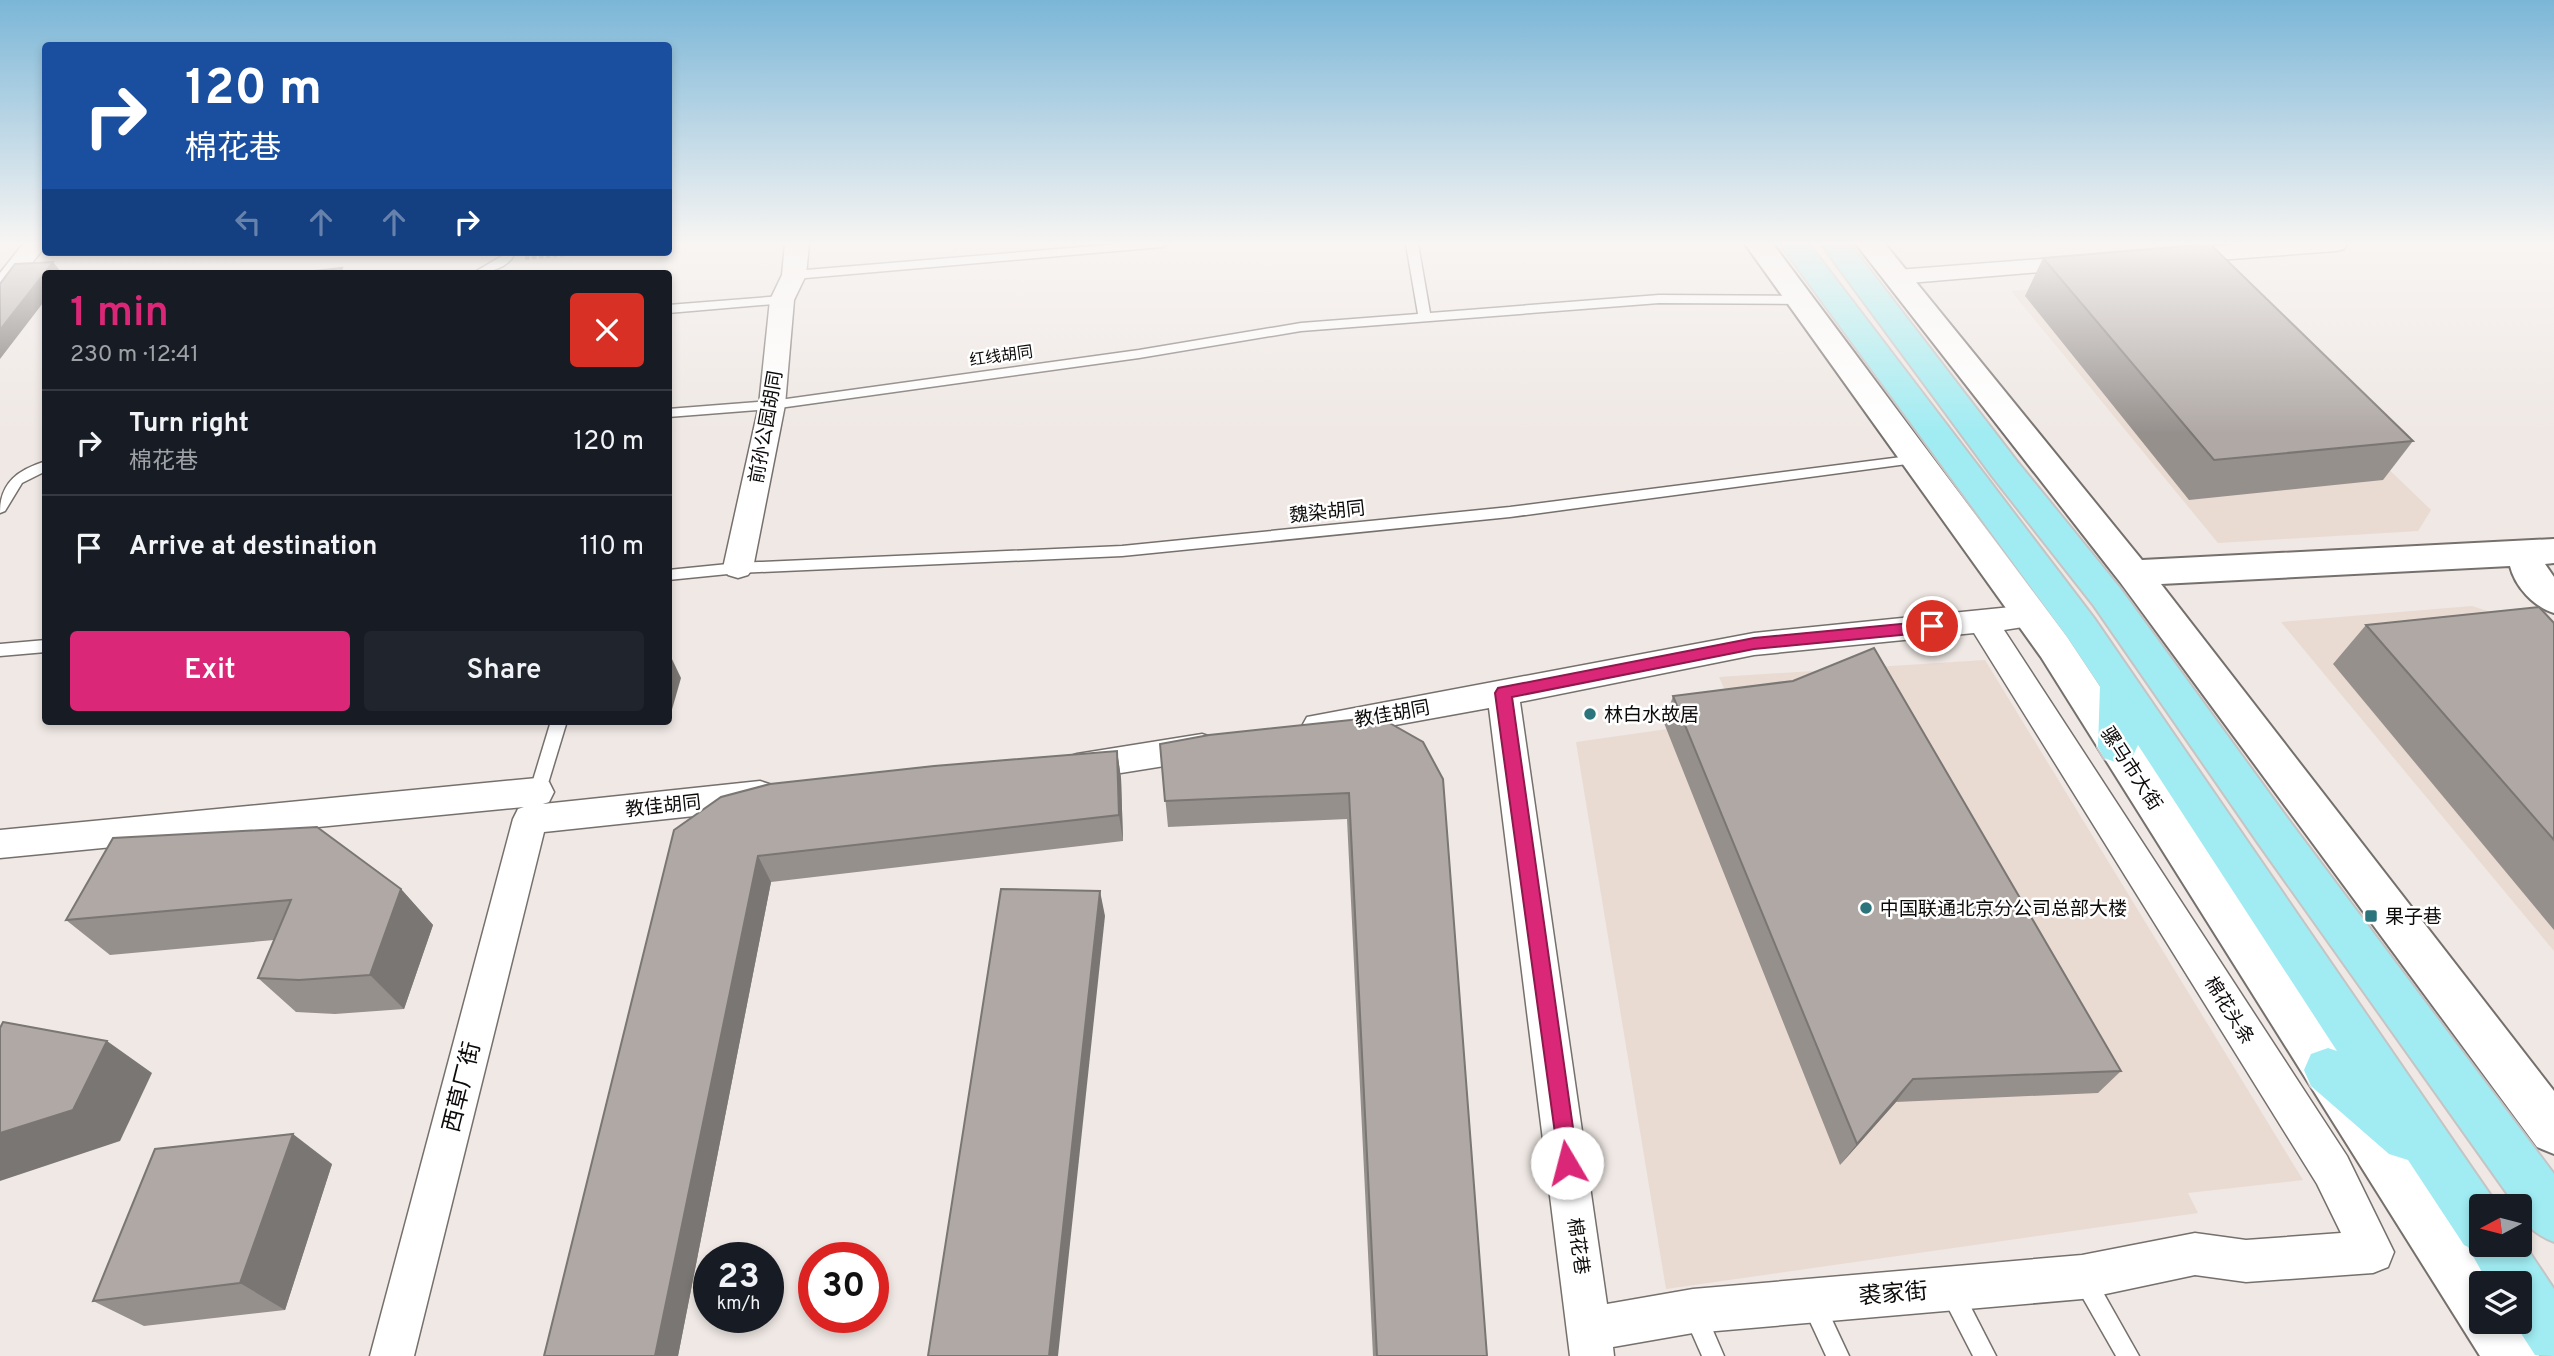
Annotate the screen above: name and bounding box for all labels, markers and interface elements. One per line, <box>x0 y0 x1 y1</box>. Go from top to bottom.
text: 120 m <box>185 60 322 122</box>
icon: right <box>70 70 161 161</box>
text: 棉花巷 <box>185 130 281 170</box>
icon: left <box>229 203 267 241</box>
icon: ahead <box>302 203 340 241</box>
icon: ahead <box>375 203 413 241</box>
icon: right <box>448 203 486 241</box>
text: 1 min <box>70 288 169 341</box>
button: close <box>570 293 644 367</box>
text: 230 m · 12:41 <box>70 341 199 370</box>
street label: 红线胡同 <box>968 343 1034 371</box>
street label: 前孙公园胡同 <box>745 369 789 486</box>
text: Turn right <box>129 408 249 441</box>
icon: right <box>70 424 108 462</box>
text: 120 m <box>574 426 644 459</box>
text: 棉花巷 <box>129 448 198 477</box>
street label: 魏染胡同 <box>1288 497 1366 529</box>
icon: arrive <box>70 529 108 567</box>
text: Arrive at destination <box>129 531 377 564</box>
text: 110 m <box>580 531 644 564</box>
pin <box>1902 596 1962 656</box>
icon: arrive <box>1913 607 1951 645</box>
button: Exit <box>70 631 350 711</box>
button: Share <box>364 631 644 711</box>
street label: 教佳胡同 <box>1353 697 1432 733</box>
place label: 林白水故居 <box>1604 704 1699 728</box>
marker: 林白水故居 <box>1582 706 1598 722</box>
street label: 骡马市大街 <box>2094 723 2166 815</box>
street label: 教佳胡同 <box>624 791 702 823</box>
place label: 中国联通北京分公司总部大楼 <box>1880 898 2127 922</box>
marker: 中国联通北京分公司总部大楼 <box>1858 900 1874 916</box>
place label: 果子巷 <box>2385 906 2442 930</box>
marker: 果子巷 <box>2363 908 2379 924</box>
street label: 棉花头条 <box>2198 972 2259 1050</box>
street label: 西草厂街 <box>438 1039 489 1136</box>
position arrow <box>1530 1126 1604 1200</box>
north arrow <box>2469 1194 2532 1256</box>
map controls <box>2469 1194 2532 1334</box>
street label: 棉花巷 <box>1561 1216 1593 1276</box>
speed limit sign: 30 <box>798 1242 889 1333</box>
text: 23 <box>717 1256 760 1300</box>
button: layers <box>2469 1271 2532 1334</box>
street label: 裘家街 <box>1858 1278 1929 1313</box>
text: km/h <box>717 1293 760 1316</box>

